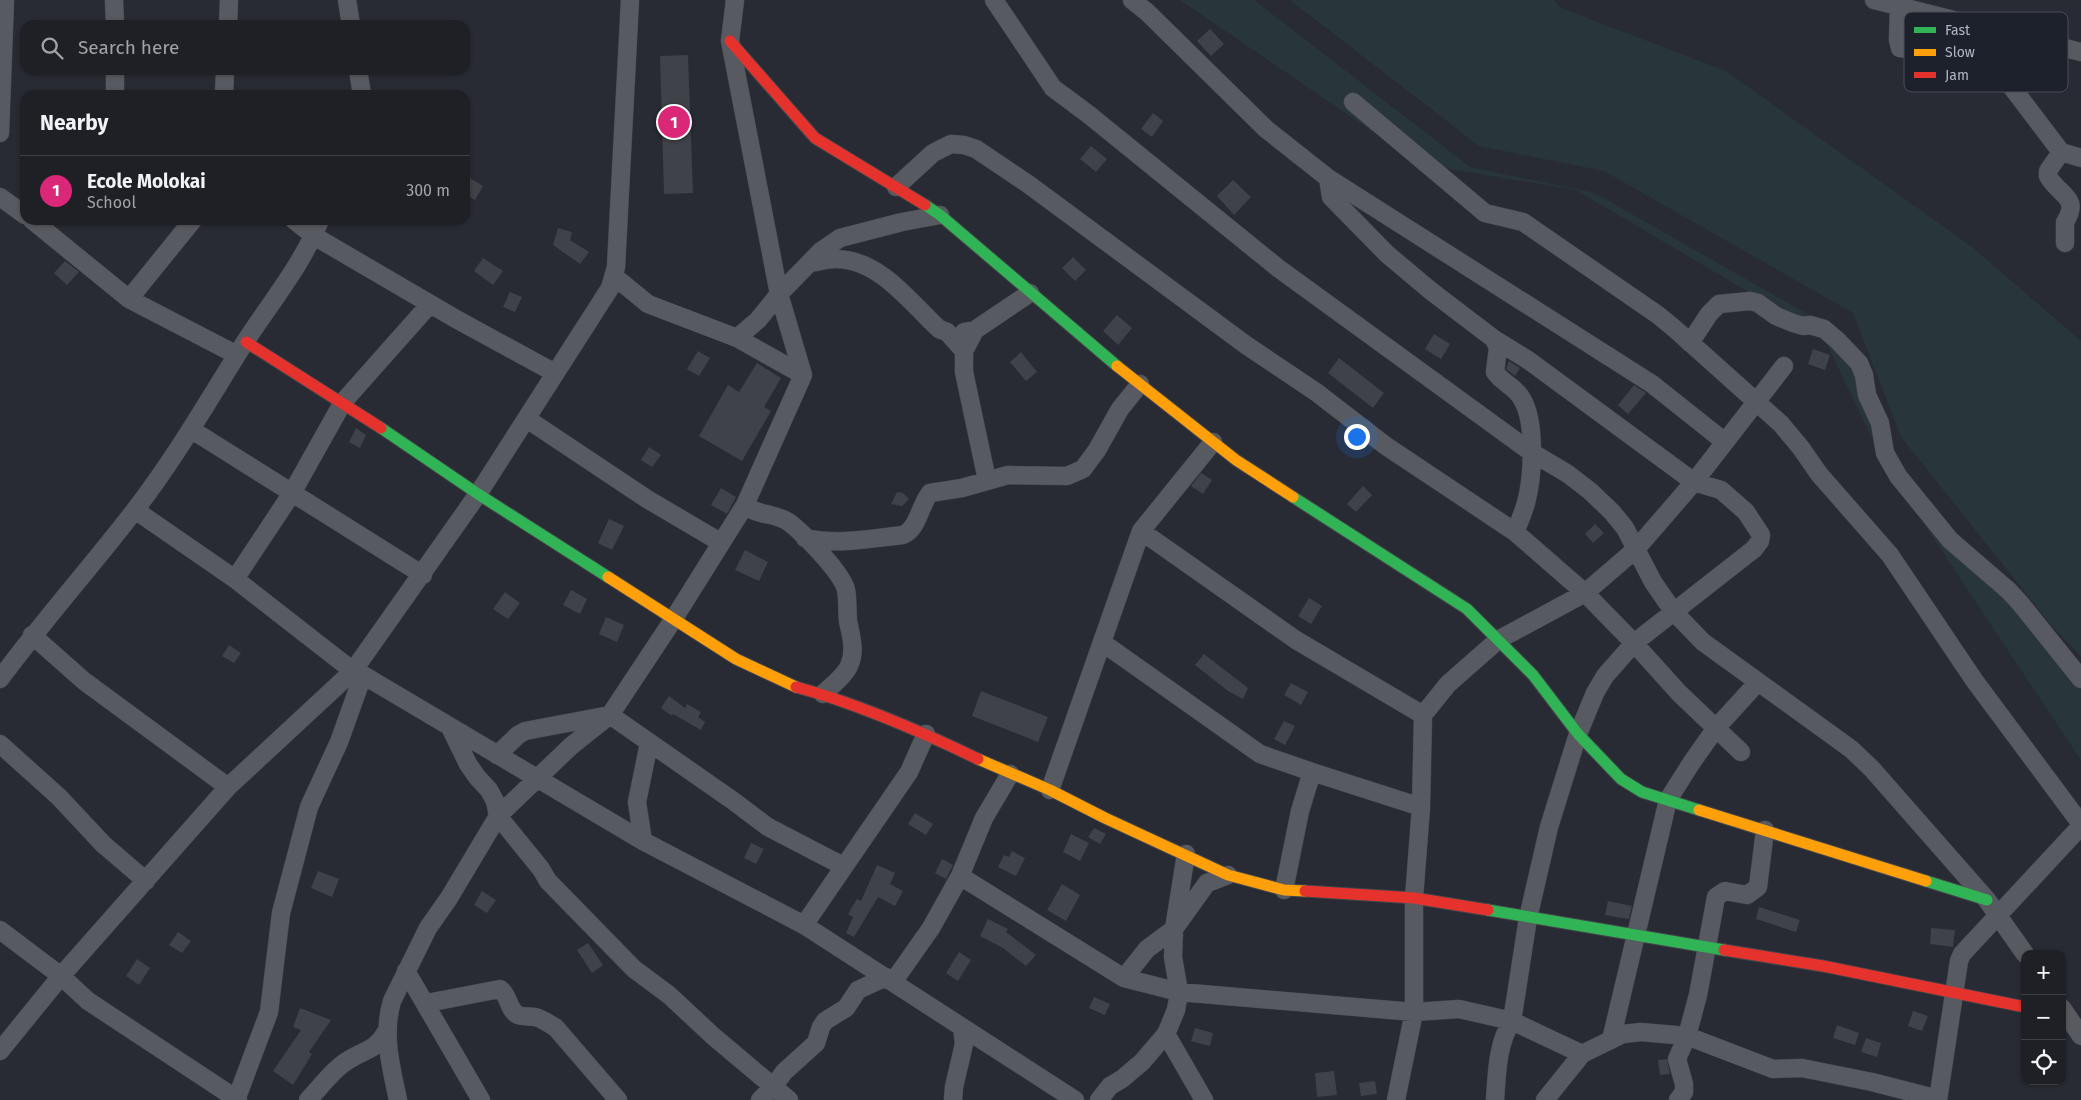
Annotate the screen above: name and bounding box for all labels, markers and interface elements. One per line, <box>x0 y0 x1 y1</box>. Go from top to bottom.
legend <box>1904 12 2068 92</box>
search box <box>20 20 470 75</box>
text: Fast <box>1945 22 1971 39</box>
icon: search <box>38 34 66 62</box>
text: Search here <box>78 36 179 59</box>
text: Slow <box>1945 44 1975 61</box>
text: Jam <box>1945 67 1969 84</box>
pin: 1 <box>658 103 690 141</box>
text: Nearby <box>40 110 108 136</box>
text: Ecole Molokai <box>87 170 206 193</box>
text: 1 <box>52 181 60 200</box>
text: 300 m <box>406 181 450 200</box>
text: School <box>87 193 136 212</box>
your location <box>1344 424 1370 450</box>
map controls <box>2021 950 2066 1085</box>
button: + <box>2021 950 2066 995</box>
button: − <box>2021 995 2066 1040</box>
button: locate <box>2021 1040 2066 1085</box>

